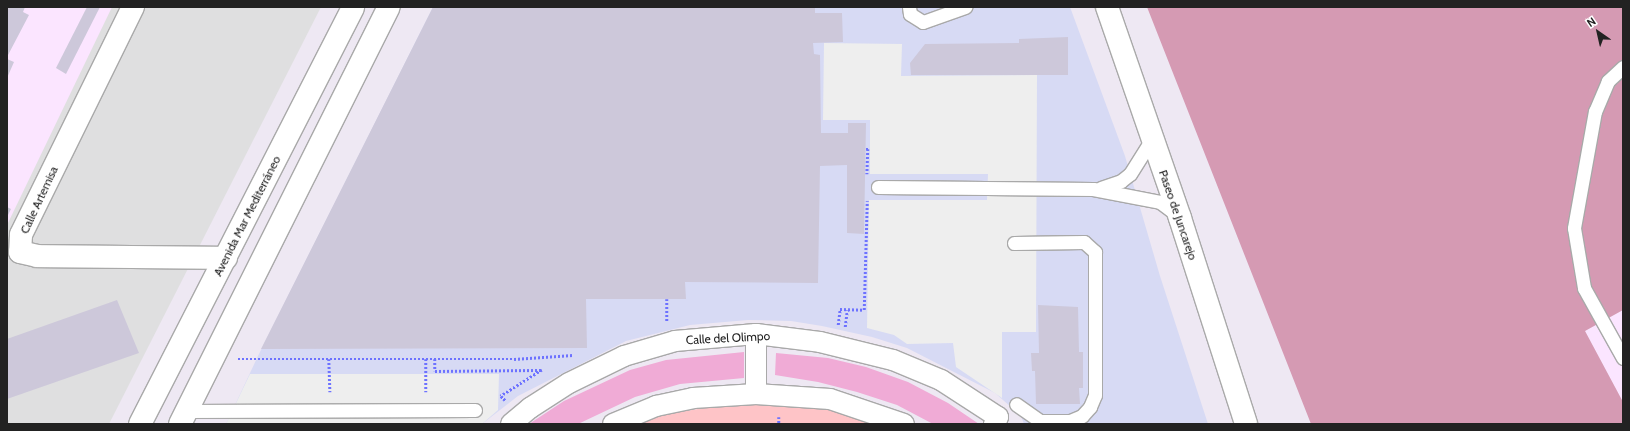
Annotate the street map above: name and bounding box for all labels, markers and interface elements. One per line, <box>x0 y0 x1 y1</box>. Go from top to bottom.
north arrow <box>1578 12 1618 52</box>
text: N <box>1584 14 1598 30</box>
street label: Avenida Mar Mediterráneo <box>210 153 284 279</box>
street label: Calle Artemisa <box>17 164 61 236</box>
street label: Paseo de Juncarejo <box>1156 168 1200 262</box>
street label: Calle del Olimpo <box>686 329 770 347</box>

